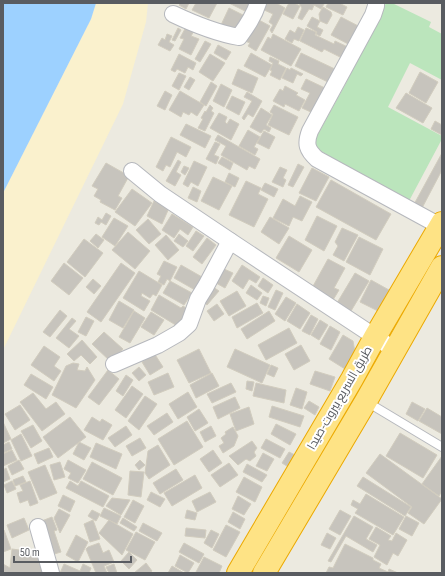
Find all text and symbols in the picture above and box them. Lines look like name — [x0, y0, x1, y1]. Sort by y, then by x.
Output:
street label: طريق السريع بيروت-صيدا — [304, 344, 376, 452]
scale bar — [14, 538, 131, 564]
text: 50 m — [20, 545, 40, 560]

